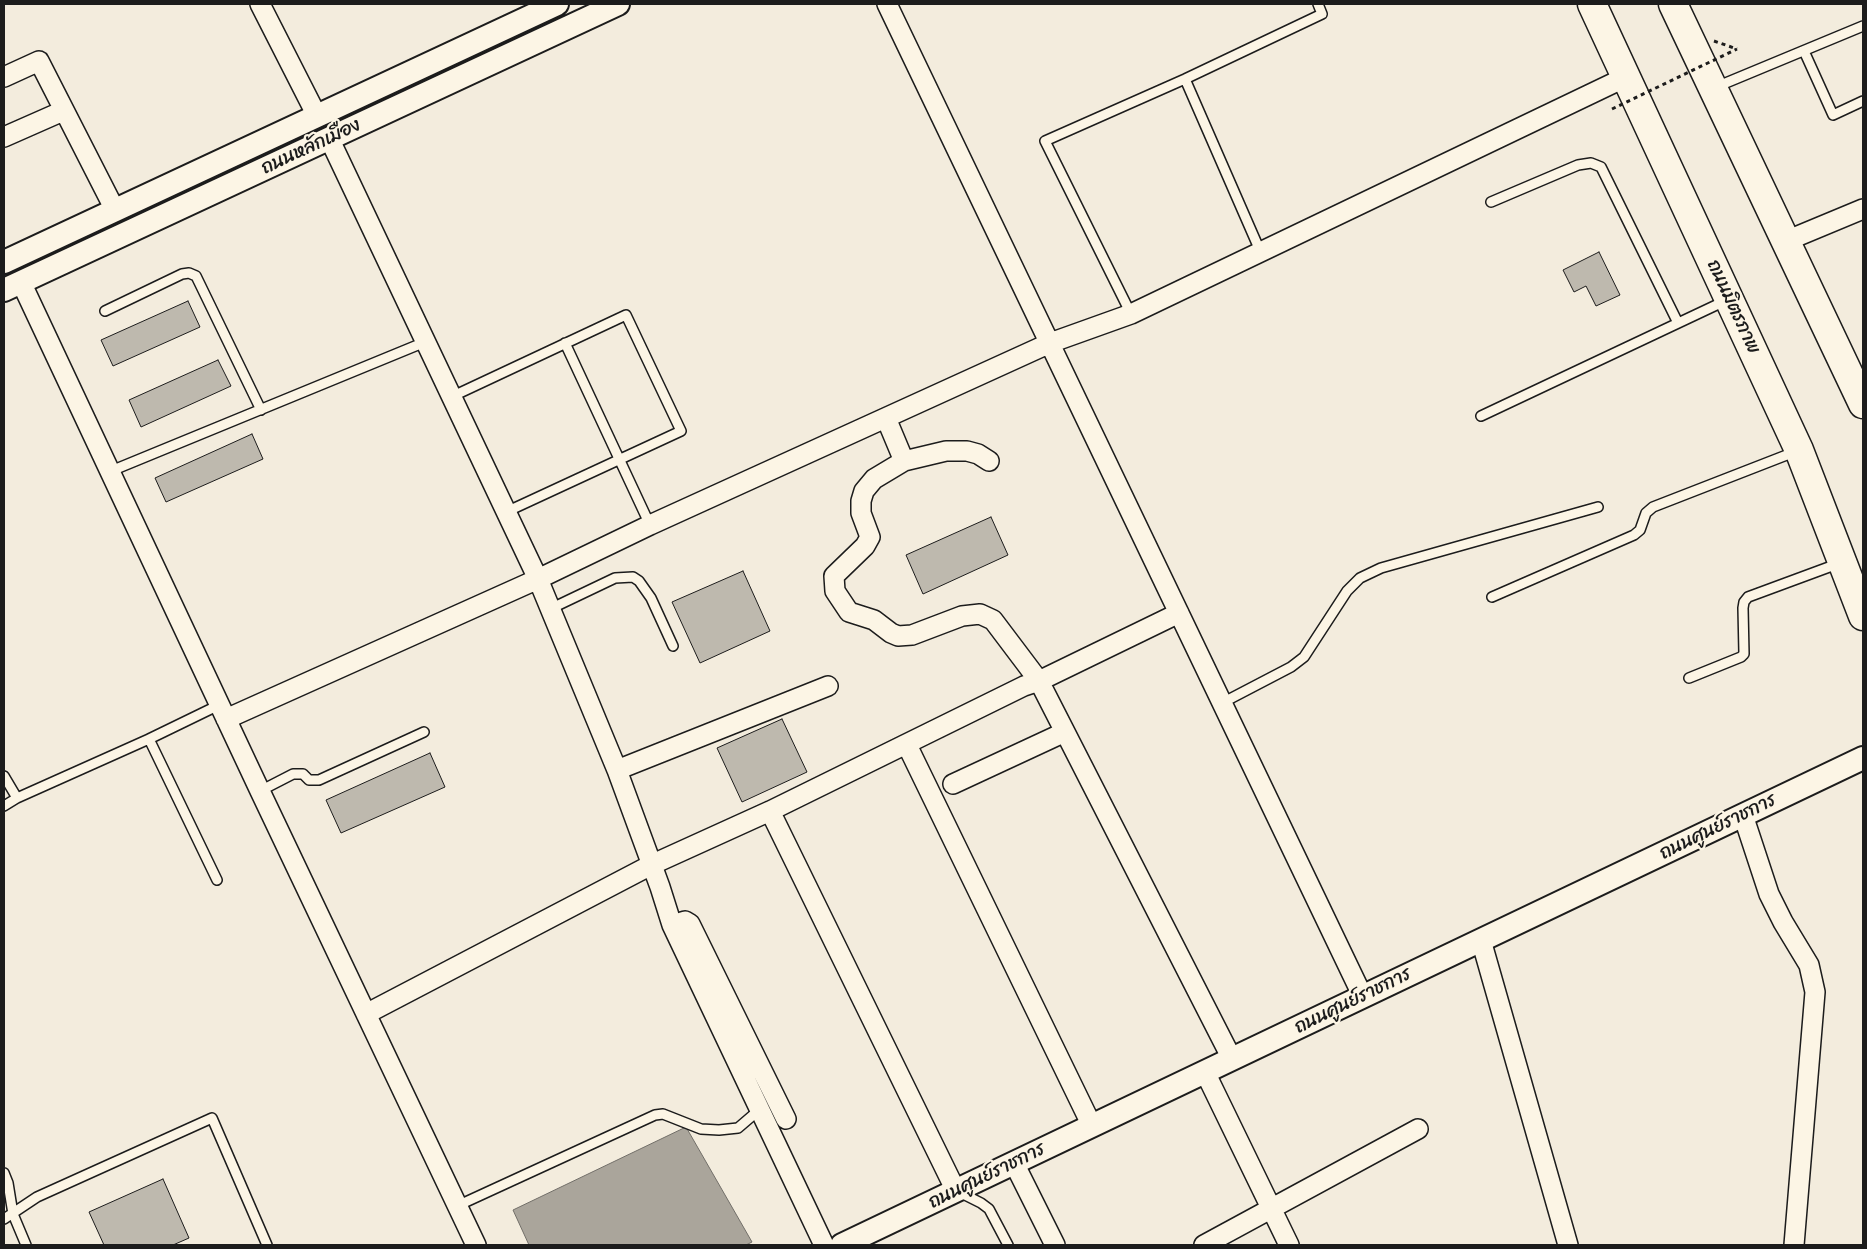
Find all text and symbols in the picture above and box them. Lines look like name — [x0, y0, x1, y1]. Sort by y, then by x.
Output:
street label: ถนนหลักเมือง — [258, 114, 364, 180]
street label: ถนนมิตรภาพ — [1701, 256, 1765, 358]
street label: ถนนศูนย์ราชการ — [1656, 789, 1780, 865]
street label: ถนนศูนย์ราชการ — [1291, 963, 1415, 1039]
street label: ถนนศูนย์ราชการ — [925, 1138, 1049, 1214]

